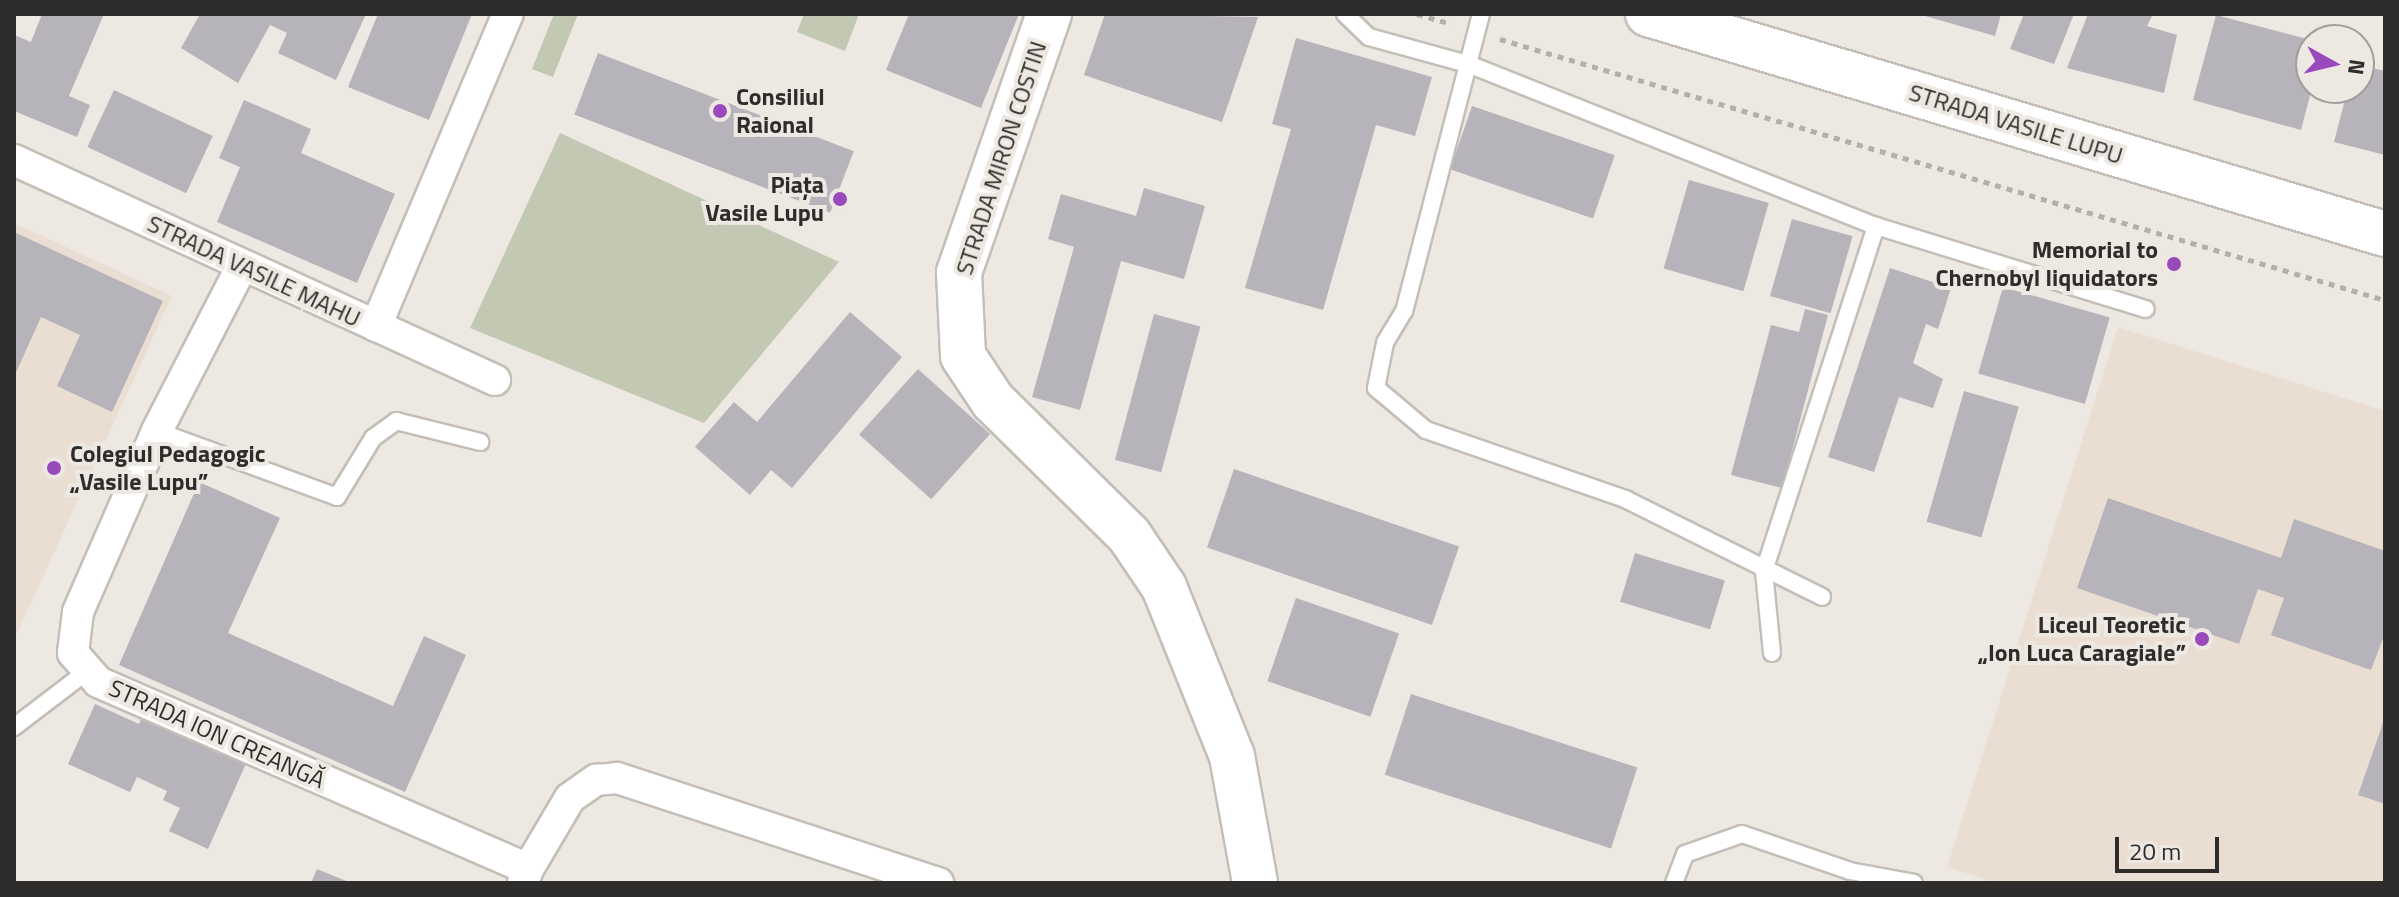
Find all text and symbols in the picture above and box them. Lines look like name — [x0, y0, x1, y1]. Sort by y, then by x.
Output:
north arrow — [2295, 24, 2375, 104]
street label: STRADA MIRON COSTIN — [950, 38, 1052, 278]
text: N — [2339, 57, 2375, 77]
street label: STRADA VASILE LUPU — [1906, 78, 2126, 170]
place label: Consiliul Raional — [736, 83, 825, 139]
marker: Consiliul Raional — [711, 102, 729, 120]
place label: Piața Vasile Lupu — [705, 171, 824, 227]
marker: Piața Vasile Lupu — [831, 190, 849, 208]
street label: STRADA VASILE MAHU — [143, 209, 365, 333]
place label: Memorial to Chernobyl liquidators — [1935, 236, 2158, 292]
marker: Memorial to Chernobyl liquidators — [2165, 255, 2183, 273]
place label: Colegiul Pedagogic „Vasile Lupu” — [70, 440, 265, 496]
marker: Colegiul Pedagogic „Vasile Lupu” — [45, 459, 63, 477]
place label: Liceul Teoretic „Ion Luca Caragiale” — [1978, 611, 2186, 667]
marker: Liceul Teoretic „Ion Luca Caragiale” — [2193, 630, 2211, 648]
street label: STRADA ION CREANGĂ — [105, 673, 329, 795]
scale bar — [2119, 821, 2223, 871]
text: 20 m — [2129, 833, 2181, 869]

